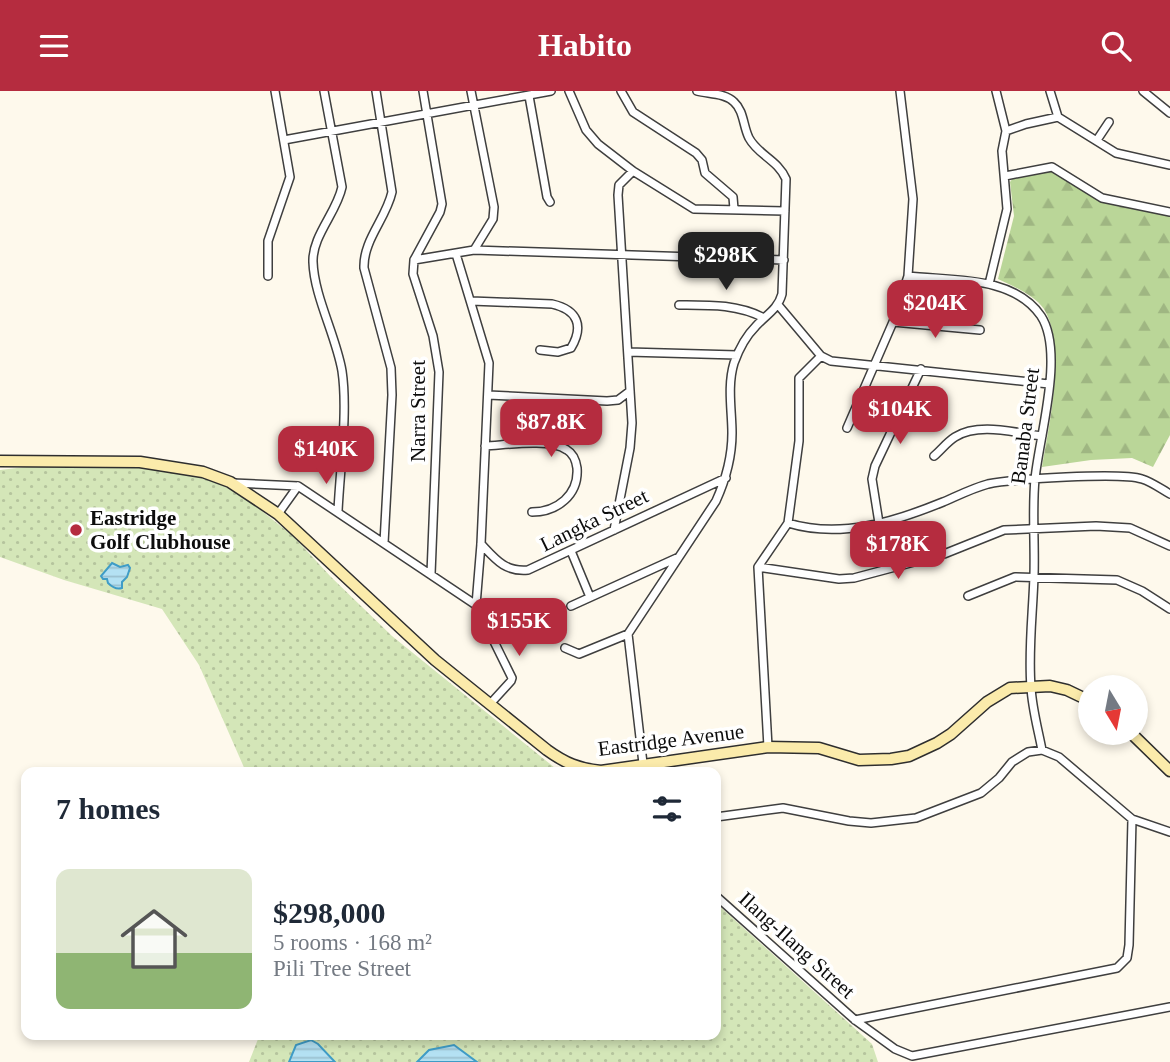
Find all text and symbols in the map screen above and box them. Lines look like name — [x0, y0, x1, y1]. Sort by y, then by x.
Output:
icon: menu — [35, 27, 73, 65]
text: Habito — [538, 27, 632, 63]
icon: search — [1097, 27, 1135, 65]
pin: $298K — [677, 233, 775, 292]
text: $298K — [694, 242, 758, 267]
pin: $204K — [886, 281, 984, 340]
text: $204K — [903, 290, 967, 315]
street label: Narra Street — [406, 360, 430, 462]
street label: Banaba Street — [1006, 366, 1044, 486]
pin: $104K — [851, 387, 949, 446]
text: $104K — [868, 396, 932, 421]
pin: $87.8K — [494, 399, 608, 459]
text: $87.8K — [516, 409, 586, 434]
pin: $140K — [277, 427, 375, 486]
text: $140K — [294, 436, 358, 461]
street label: Langka Street — [536, 483, 652, 556]
place label: Eastridge Golf Clubhouse — [90, 506, 231, 554]
pin: $178K — [849, 521, 947, 581]
marker: Eastridge Golf Clubhouse — [68, 522, 84, 538]
text: $178K — [866, 531, 930, 556]
pin: $155K — [470, 599, 568, 658]
text: $155K — [487, 608, 551, 633]
north arrow — [1078, 675, 1148, 745]
map controls — [1078, 675, 1148, 745]
street label: Eastridge Avenue — [597, 719, 745, 761]
icon: filters — [648, 790, 686, 828]
text: 7 homes — [56, 792, 160, 825]
street label: Ilang-Ilang Street — [734, 887, 860, 1003]
text: $298,000 — [273, 896, 386, 929]
icon: home — [112, 897, 196, 981]
text: 5 rooms · 168 m² — [273, 930, 432, 955]
text: Pili Tree Street — [273, 956, 411, 981]

